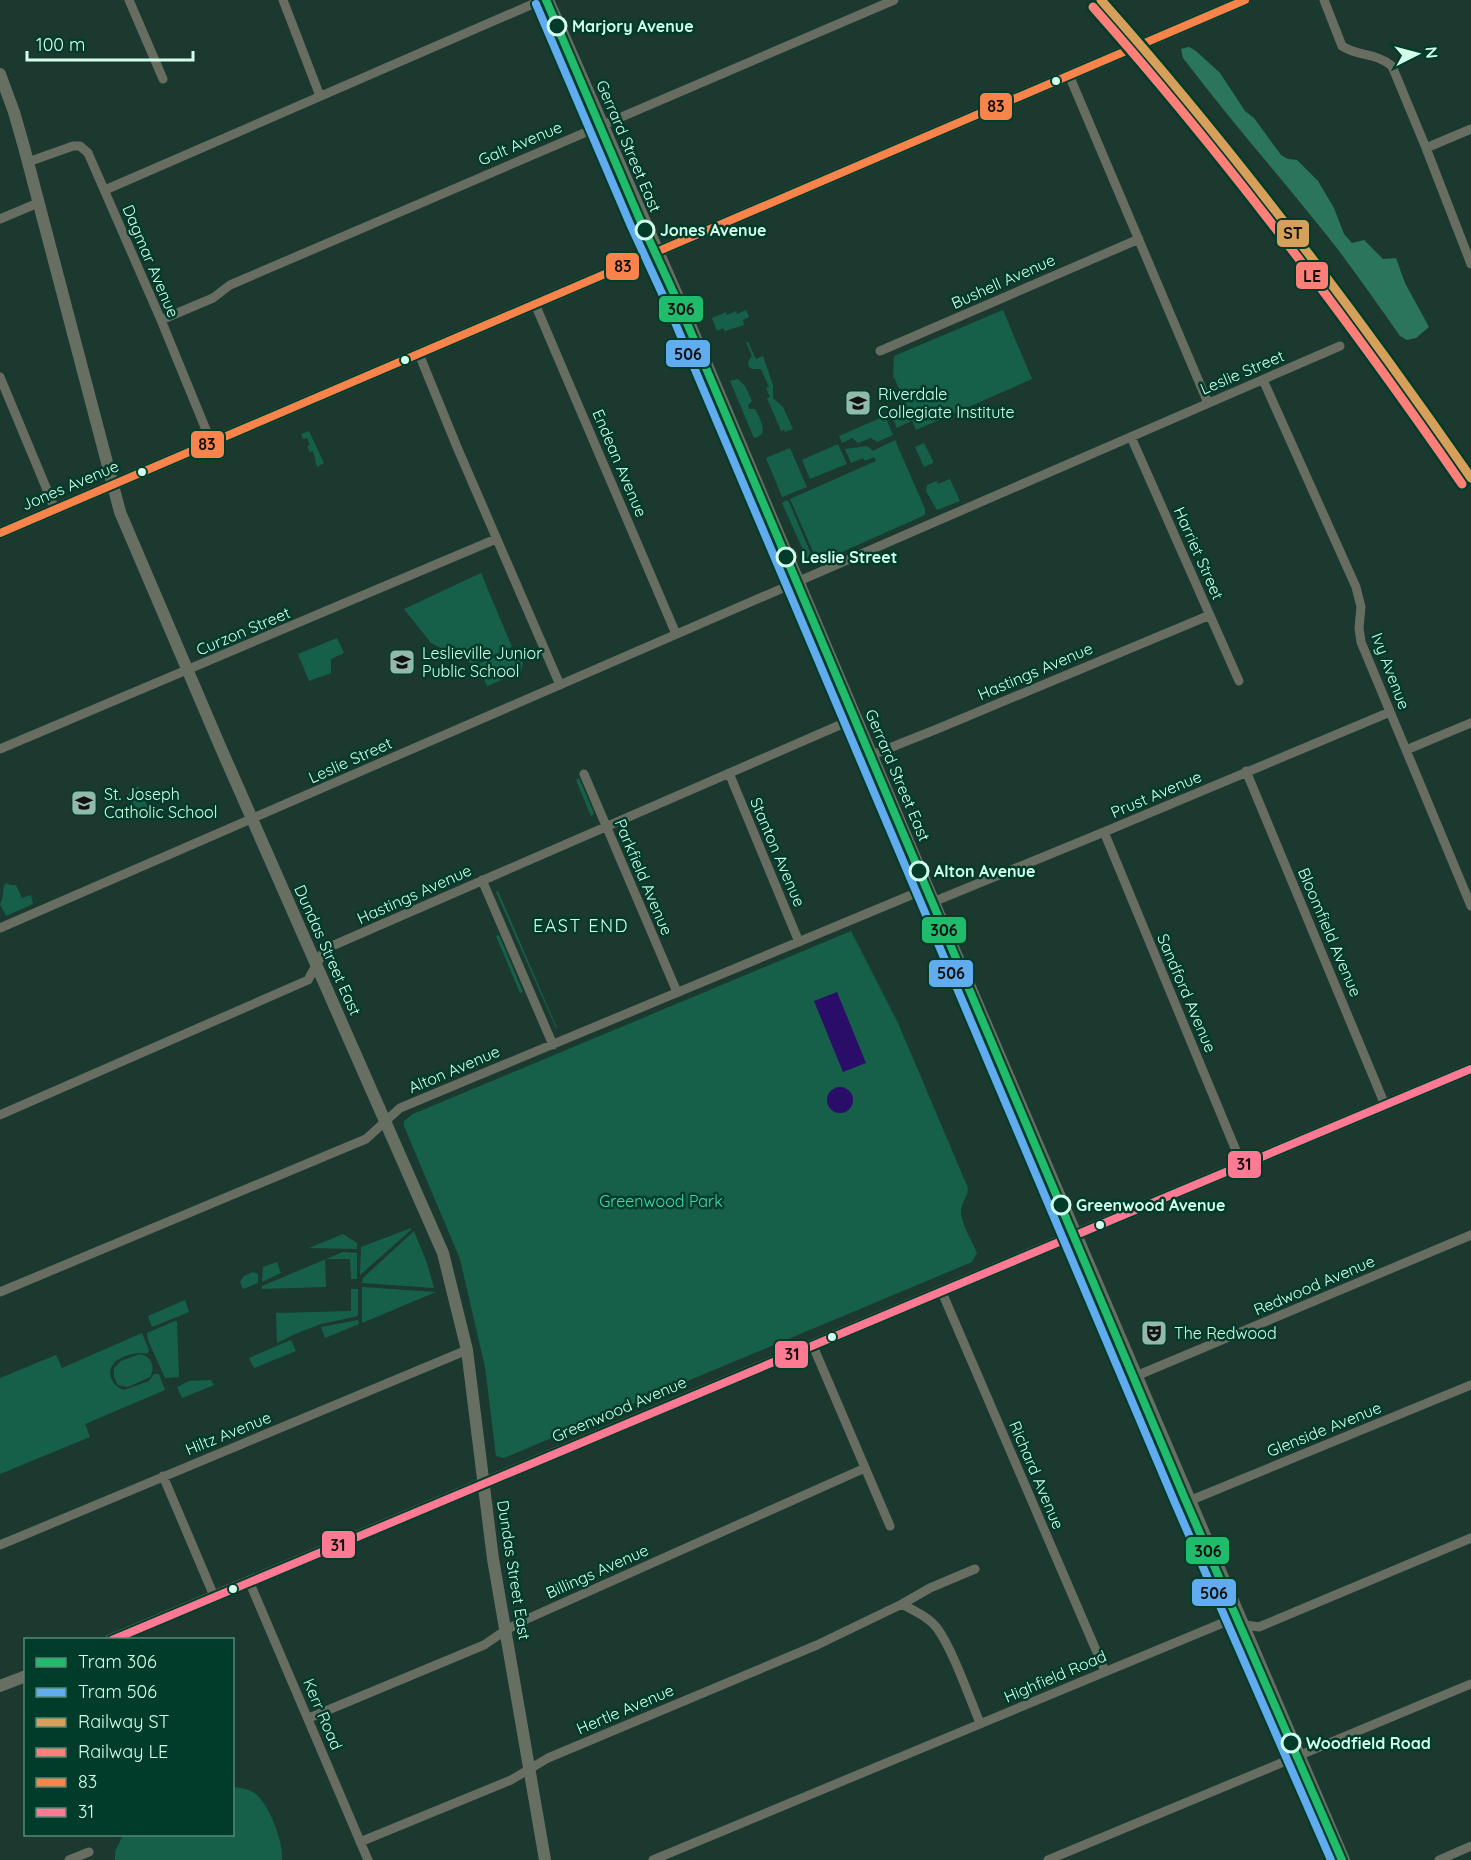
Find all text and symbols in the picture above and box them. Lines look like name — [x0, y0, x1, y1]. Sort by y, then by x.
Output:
marker: Marjory Avenue — [547, 16, 567, 36]
place label: Marjory Avenue — [572, 16, 694, 36]
scale bar — [27, 24, 194, 62]
north arrow — [1387, 24, 1447, 84]
text: 100 m — [36, 33, 85, 56]
text: N — [1421, 46, 1442, 59]
unlabelled marker — [1050, 75, 1062, 87]
street label: Gerrard Street East — [592, 77, 666, 215]
line badge: 83 — [979, 92, 1013, 121]
text: 83 — [987, 96, 1005, 116]
street label: Galt Avenue — [475, 116, 565, 170]
street label: Dagmar Avenue — [118, 202, 184, 320]
line badge: ST — [1276, 219, 1310, 248]
marker: Jones Avenue — [635, 220, 655, 240]
place label: Jones Avenue — [660, 220, 766, 240]
text: ST — [1283, 223, 1303, 243]
street label: Bushell Avenue — [948, 249, 1058, 313]
line badge: 83 — [605, 252, 640, 281]
text: 83 — [614, 256, 632, 276]
line badge: LE — [1295, 261, 1329, 290]
text: LE — [1303, 266, 1321, 286]
line badge: 306 — [658, 295, 704, 323]
text: 306 — [667, 299, 695, 319]
line badge: 506 — [665, 339, 711, 368]
text: 506 — [674, 344, 702, 364]
street label: Leslie Street — [1197, 345, 1287, 399]
unlabelled marker — [399, 354, 411, 366]
place label: Riverdale Collegiate Institute — [878, 384, 1015, 422]
school or university icon: Riverdale Collegiate Institute — [843, 388, 873, 418]
street label: Endean Avenue — [588, 406, 652, 520]
line badge: 83 — [190, 430, 225, 459]
text: 83 — [198, 434, 216, 454]
street label: Jones Avenue — [18, 456, 122, 514]
unlabelled marker — [136, 466, 148, 478]
street label: Harriet Street — [1170, 503, 1228, 603]
marker: Leslie Street — [776, 547, 796, 567]
place label: Leslie Street — [801, 547, 897, 567]
street label: Curzon Street — [193, 602, 293, 660]
street label: Ivy Avenue — [1367, 630, 1415, 712]
street label: Hastings Avenue — [974, 638, 1096, 704]
place label: Leslieville Junior Public School — [422, 643, 542, 681]
school or university icon: Leslieville Junior Public School — [387, 647, 417, 677]
street label: Gerrard Street East — [861, 706, 935, 844]
street label: Leslie Street — [305, 733, 395, 787]
street label: Prust Avenue — [1108, 766, 1204, 822]
place label: St. Joseph Catholic School — [104, 784, 217, 822]
school or university icon: St. Joseph Catholic School — [69, 788, 99, 818]
street label: Stanton Avenue — [746, 794, 810, 910]
street label: Parkfield Avenue — [610, 816, 678, 938]
street label: Hastings Avenue — [354, 860, 474, 928]
marker: Alton Avenue — [909, 861, 929, 881]
place label: Alton Avenue — [934, 861, 1035, 881]
street label: Bloomfield Avenue — [1294, 864, 1366, 1000]
street label: Dundas Street East — [290, 882, 366, 1018]
district label: EAST END — [533, 914, 629, 937]
line badge: 306 — [921, 916, 967, 944]
text: 306 — [930, 920, 958, 940]
street label: Sandford Avenue — [1153, 931, 1221, 1055]
line badge: 506 — [928, 959, 974, 988]
text: 506 — [937, 963, 965, 983]
street label: Alton Avenue — [405, 1041, 503, 1097]
line badge: 31 — [1227, 1150, 1262, 1179]
text: 31 — [1237, 1154, 1251, 1174]
park label: Greenwood Park — [599, 1191, 723, 1211]
marker: Greenwood Avenue — [1051, 1195, 1071, 1215]
place label: Greenwood Avenue — [1076, 1195, 1225, 1215]
unlabelled marker — [1094, 1219, 1106, 1231]
street label: Redwood Avenue — [1250, 1250, 1378, 1320]
theatre icon: The Redwood — [1139, 1318, 1169, 1348]
place label: The Redwood — [1174, 1323, 1277, 1343]
unlabelled marker — [826, 1331, 838, 1343]
line badge: 31 — [774, 1340, 809, 1369]
text: 31 — [785, 1344, 799, 1364]
street label: Greenwood Avenue — [549, 1372, 689, 1446]
street label: Glenside Avenue — [1264, 1397, 1384, 1461]
street label: Hiltz Avenue — [182, 1407, 274, 1459]
street label: Richard Avenue — [1005, 1418, 1069, 1532]
street label: Dundas Street East — [493, 1499, 535, 1641]
line badge: 31 — [321, 1530, 356, 1559]
text: 31 — [331, 1535, 345, 1555]
line badge: 306 — [1185, 1536, 1230, 1565]
street label: Billings Avenue — [543, 1539, 651, 1603]
text: 306 — [1194, 1541, 1222, 1561]
line badge: 506 — [1191, 1578, 1237, 1607]
unlabelled marker — [227, 1583, 239, 1595]
text: 506 — [1200, 1583, 1228, 1603]
legend — [24, 1638, 234, 1836]
street label: Highfield Road — [1001, 1645, 1109, 1707]
text: Tram 306 — [78, 1650, 157, 1673]
street label: Kerr Road — [299, 1675, 347, 1753]
text: Tram 506 — [78, 1680, 157, 1703]
street label: Hertle Avenue — [573, 1680, 677, 1738]
text: Railway ST — [78, 1710, 170, 1733]
marker: Woodfield Road — [1281, 1733, 1301, 1753]
place label: Woodfield Road — [1306, 1733, 1431, 1753]
text: Railway LE — [78, 1740, 168, 1763]
text: 83 — [78, 1770, 97, 1793]
text: 31 — [78, 1800, 94, 1823]

